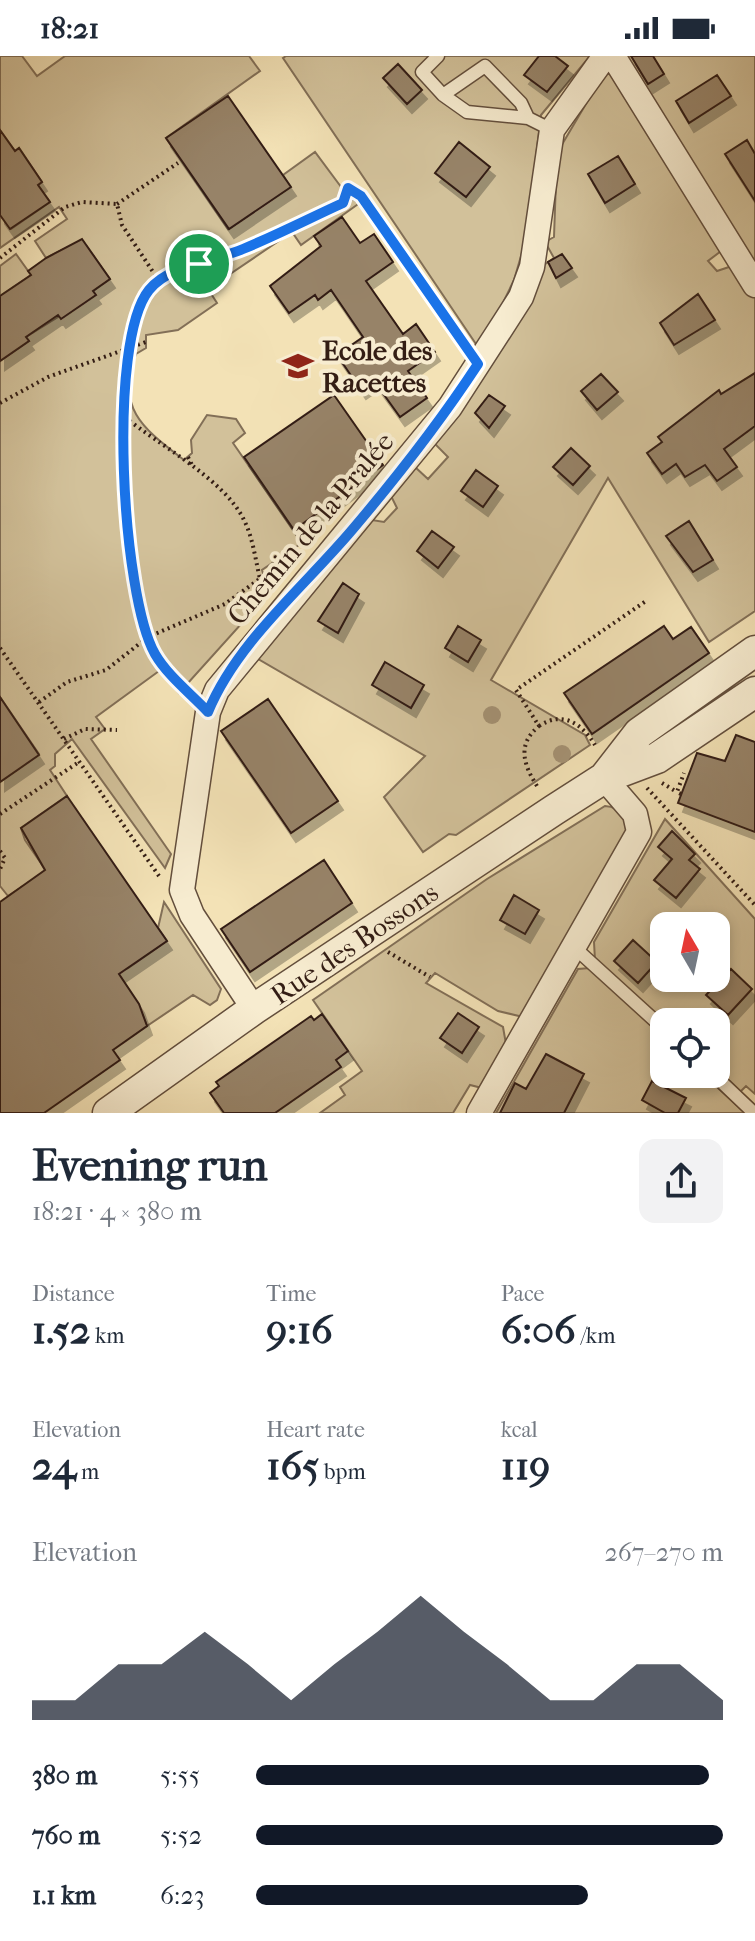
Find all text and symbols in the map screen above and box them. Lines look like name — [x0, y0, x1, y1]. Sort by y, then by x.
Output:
text: 18:21 — [40, 11, 99, 46]
pin — [165, 230, 233, 298]
icon: arrive — [177, 242, 221, 286]
place label: Ecole des Racettes — [322, 334, 432, 399]
school or university icon: Ecole des Racettes — [281, 349, 315, 383]
street label: Chemin de la Pralée — [220, 425, 401, 631]
street label: Rue des Bossons — [264, 875, 444, 1011]
north arrow — [650, 912, 730, 992]
map controls — [650, 912, 730, 1088]
button: locate — [650, 1008, 730, 1088]
button: share — [639, 1139, 723, 1223]
text: Evening run — [32, 1140, 267, 1191]
text: 18:21 · 4 × 380 m — [32, 1196, 202, 1227]
text: Distance — [32, 1281, 115, 1307]
text: Time — [266, 1281, 316, 1307]
text: Pace — [501, 1281, 544, 1307]
text: 1.52 — [32, 1307, 90, 1353]
text: 9:16 — [266, 1307, 333, 1353]
text: 6:06 — [501, 1307, 576, 1353]
text: km — [90, 1323, 125, 1349]
text: /km — [576, 1323, 615, 1349]
text: Elevation — [32, 1417, 121, 1443]
text: Heart rate — [266, 1417, 365, 1443]
text: kcal — [501, 1417, 538, 1443]
text: 24 — [32, 1443, 76, 1489]
text: 165 — [266, 1443, 319, 1489]
text: 119 — [501, 1443, 550, 1489]
text: m — [76, 1459, 99, 1485]
text: bpm — [319, 1459, 366, 1485]
text: Elevation — [32, 1537, 137, 1568]
text: 267–270 m — [604, 1537, 723, 1568]
text: 380 m — [32, 1760, 97, 1791]
text: 5:55 — [160, 1760, 200, 1791]
text: 760 m — [32, 1820, 100, 1851]
text: 5:52 — [160, 1820, 202, 1851]
text: 1.1 km — [32, 1880, 96, 1911]
text: 6:23 — [160, 1880, 204, 1911]

